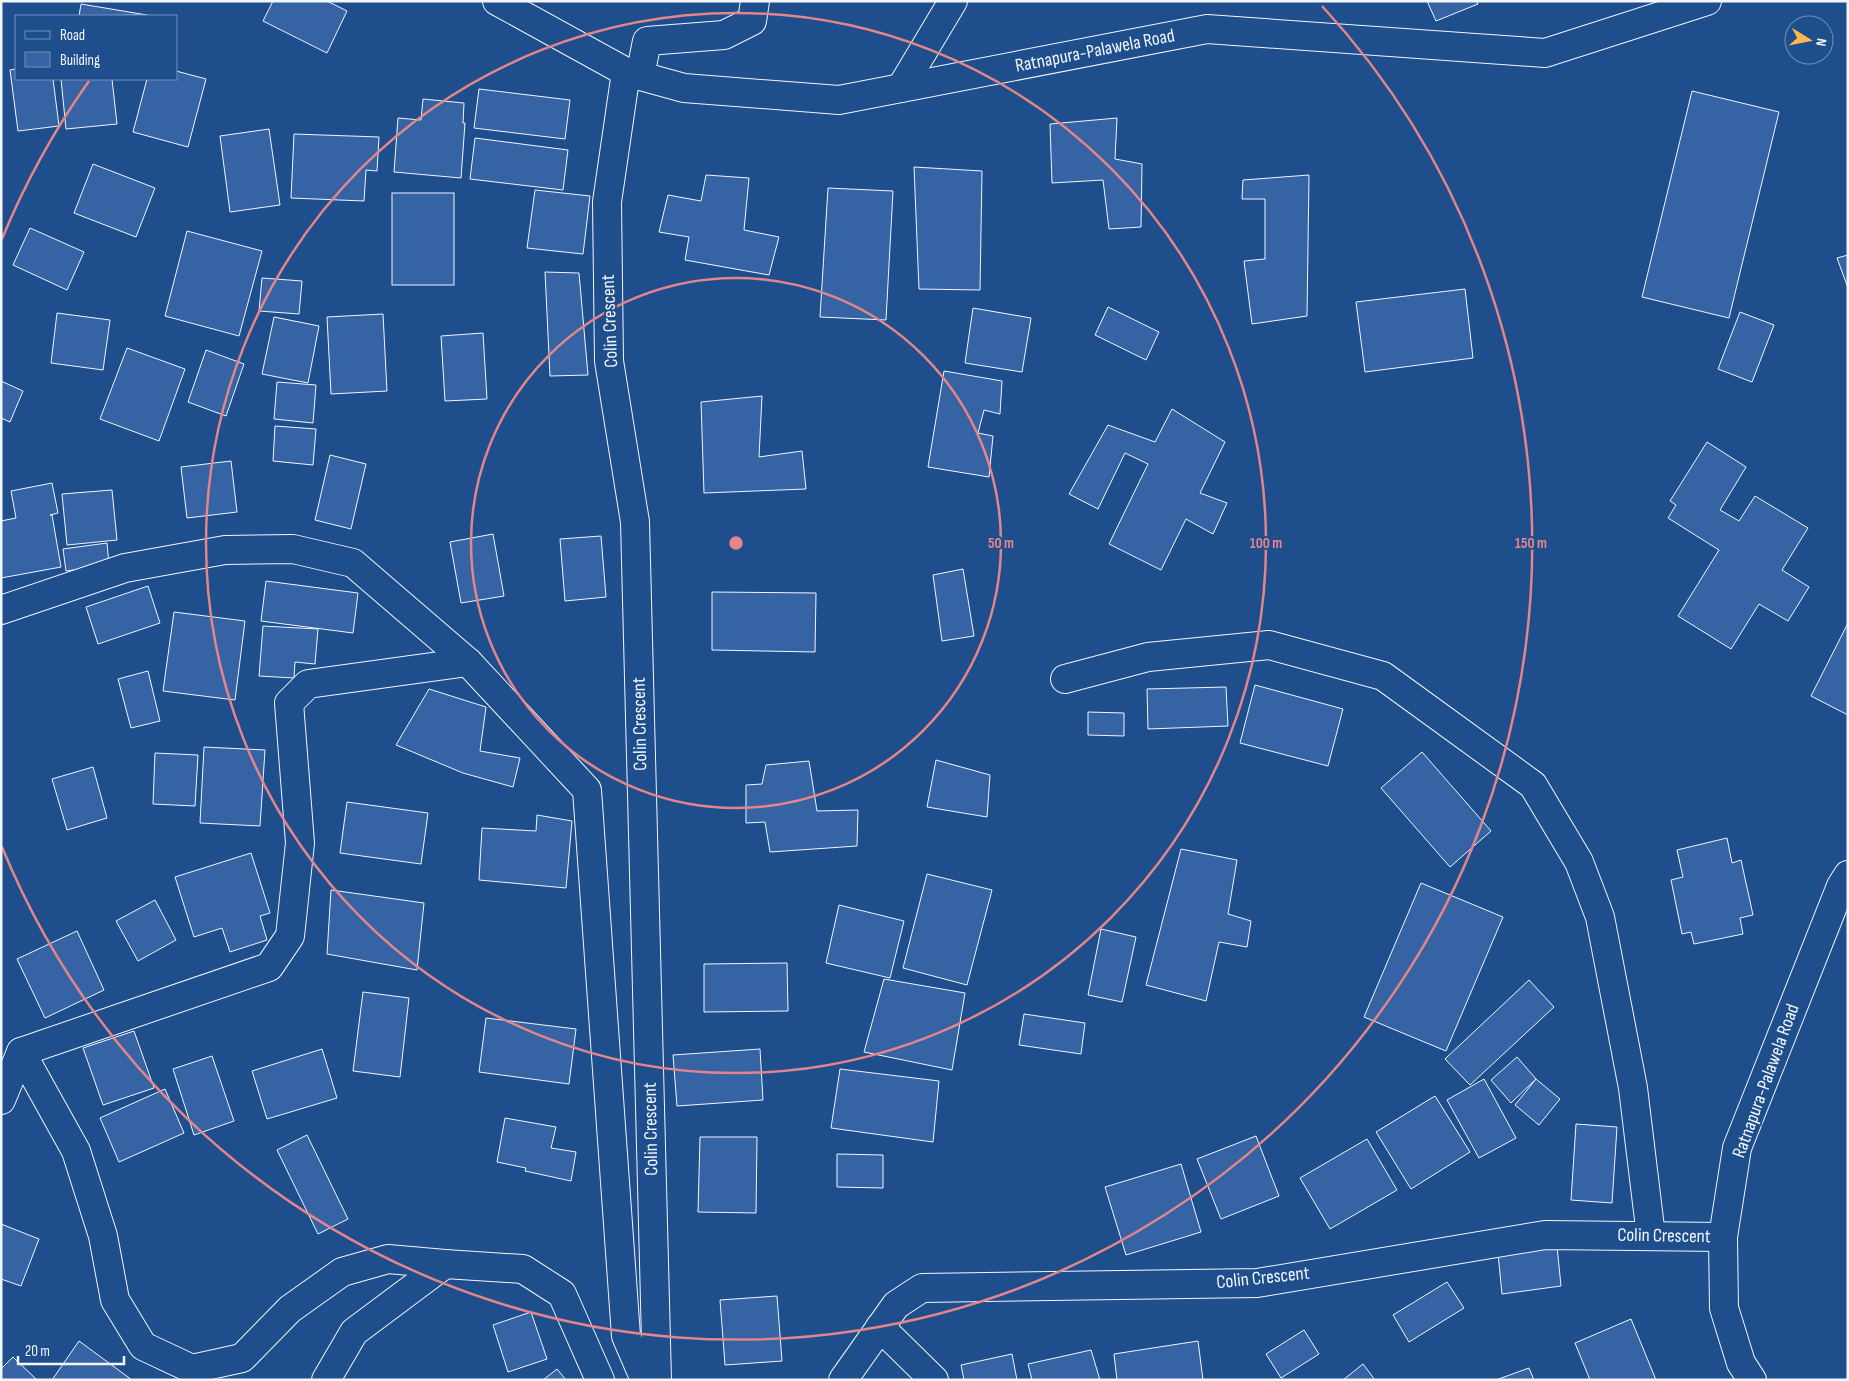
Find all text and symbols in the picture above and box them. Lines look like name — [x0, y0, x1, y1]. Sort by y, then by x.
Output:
legend — [15, 15, 178, 80]
north arrow — [1784, 15, 1834, 65]
street label: Ratnapura-Palawela Road — [1013, 24, 1177, 78]
text: Road — [60, 26, 85, 45]
text: N — [1812, 37, 1830, 47]
text: Building — [60, 51, 100, 70]
street label: Colin Crescent — [597, 274, 623, 368]
centre of rings — [727, 534, 745, 552]
text: 50 m — [988, 534, 1014, 553]
text: 100 m — [1250, 534, 1282, 553]
text: 150 m — [1515, 534, 1547, 553]
street label: Colin Crescent — [628, 677, 652, 771]
street label: Ratnapura-Palawela Road — [1728, 1001, 1804, 1161]
street label: Colin Crescent — [639, 1082, 663, 1176]
street label: Colin Crescent — [1617, 1224, 1711, 1248]
street label: Colin Crescent — [1215, 1262, 1311, 1294]
scale bar — [18, 1334, 124, 1366]
text: 20 m — [25, 1342, 50, 1361]

